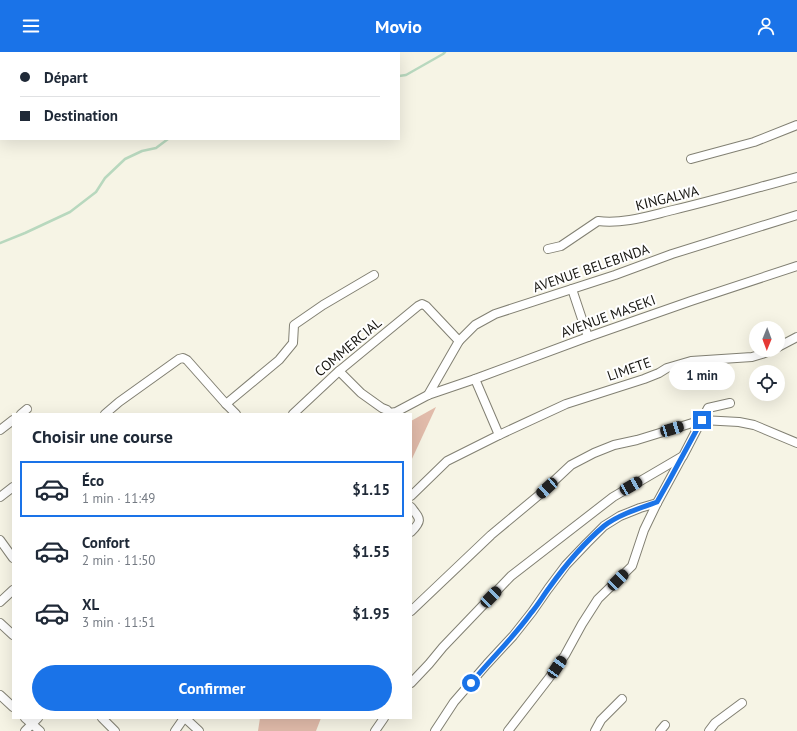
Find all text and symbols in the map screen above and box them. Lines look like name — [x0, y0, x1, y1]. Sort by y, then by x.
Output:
icon: menu — [20, 15, 42, 37]
text: Movio — [375, 15, 422, 38]
icon: person — [755, 15, 777, 37]
text: Départ — [44, 68, 88, 87]
text: Destination — [44, 106, 118, 125]
street label: KINGALWA — [634, 181, 701, 215]
street label: AVENUE BELEBINDA — [530, 239, 652, 296]
street label: AVENUE MASEKI — [558, 291, 658, 341]
street label: COMMERCIAL — [311, 314, 385, 380]
north arrow — [749, 321, 785, 357]
map controls — [749, 321, 785, 401]
street label: LIMETE — [605, 353, 653, 385]
callout: 1 min — [669, 362, 735, 390]
button: locate — [749, 365, 785, 401]
text: 1 min — [686, 367, 718, 384]
route end — [693, 411, 711, 429]
car — [659, 420, 685, 438]
text: Choisir une course — [32, 425, 173, 448]
icon: car — [34, 471, 70, 507]
text: Éco — [82, 471, 104, 490]
car — [618, 475, 644, 497]
car — [534, 476, 560, 500]
text: $1.15 — [352, 480, 390, 499]
text: 1 min · 11:49 — [82, 490, 155, 507]
icon: car — [34, 533, 70, 569]
text: Confort — [82, 533, 130, 552]
text: $1.55 — [352, 542, 390, 561]
text: 2 min · 11:50 — [82, 552, 155, 569]
car — [605, 567, 631, 593]
car — [478, 584, 504, 610]
icon: car — [34, 595, 70, 631]
text: XL — [82, 595, 99, 614]
text: $1.95 — [352, 604, 390, 623]
text: 3 min · 11:51 — [82, 614, 155, 631]
car — [545, 654, 569, 680]
button: Confirmer — [32, 665, 392, 711]
route start — [462, 674, 480, 692]

